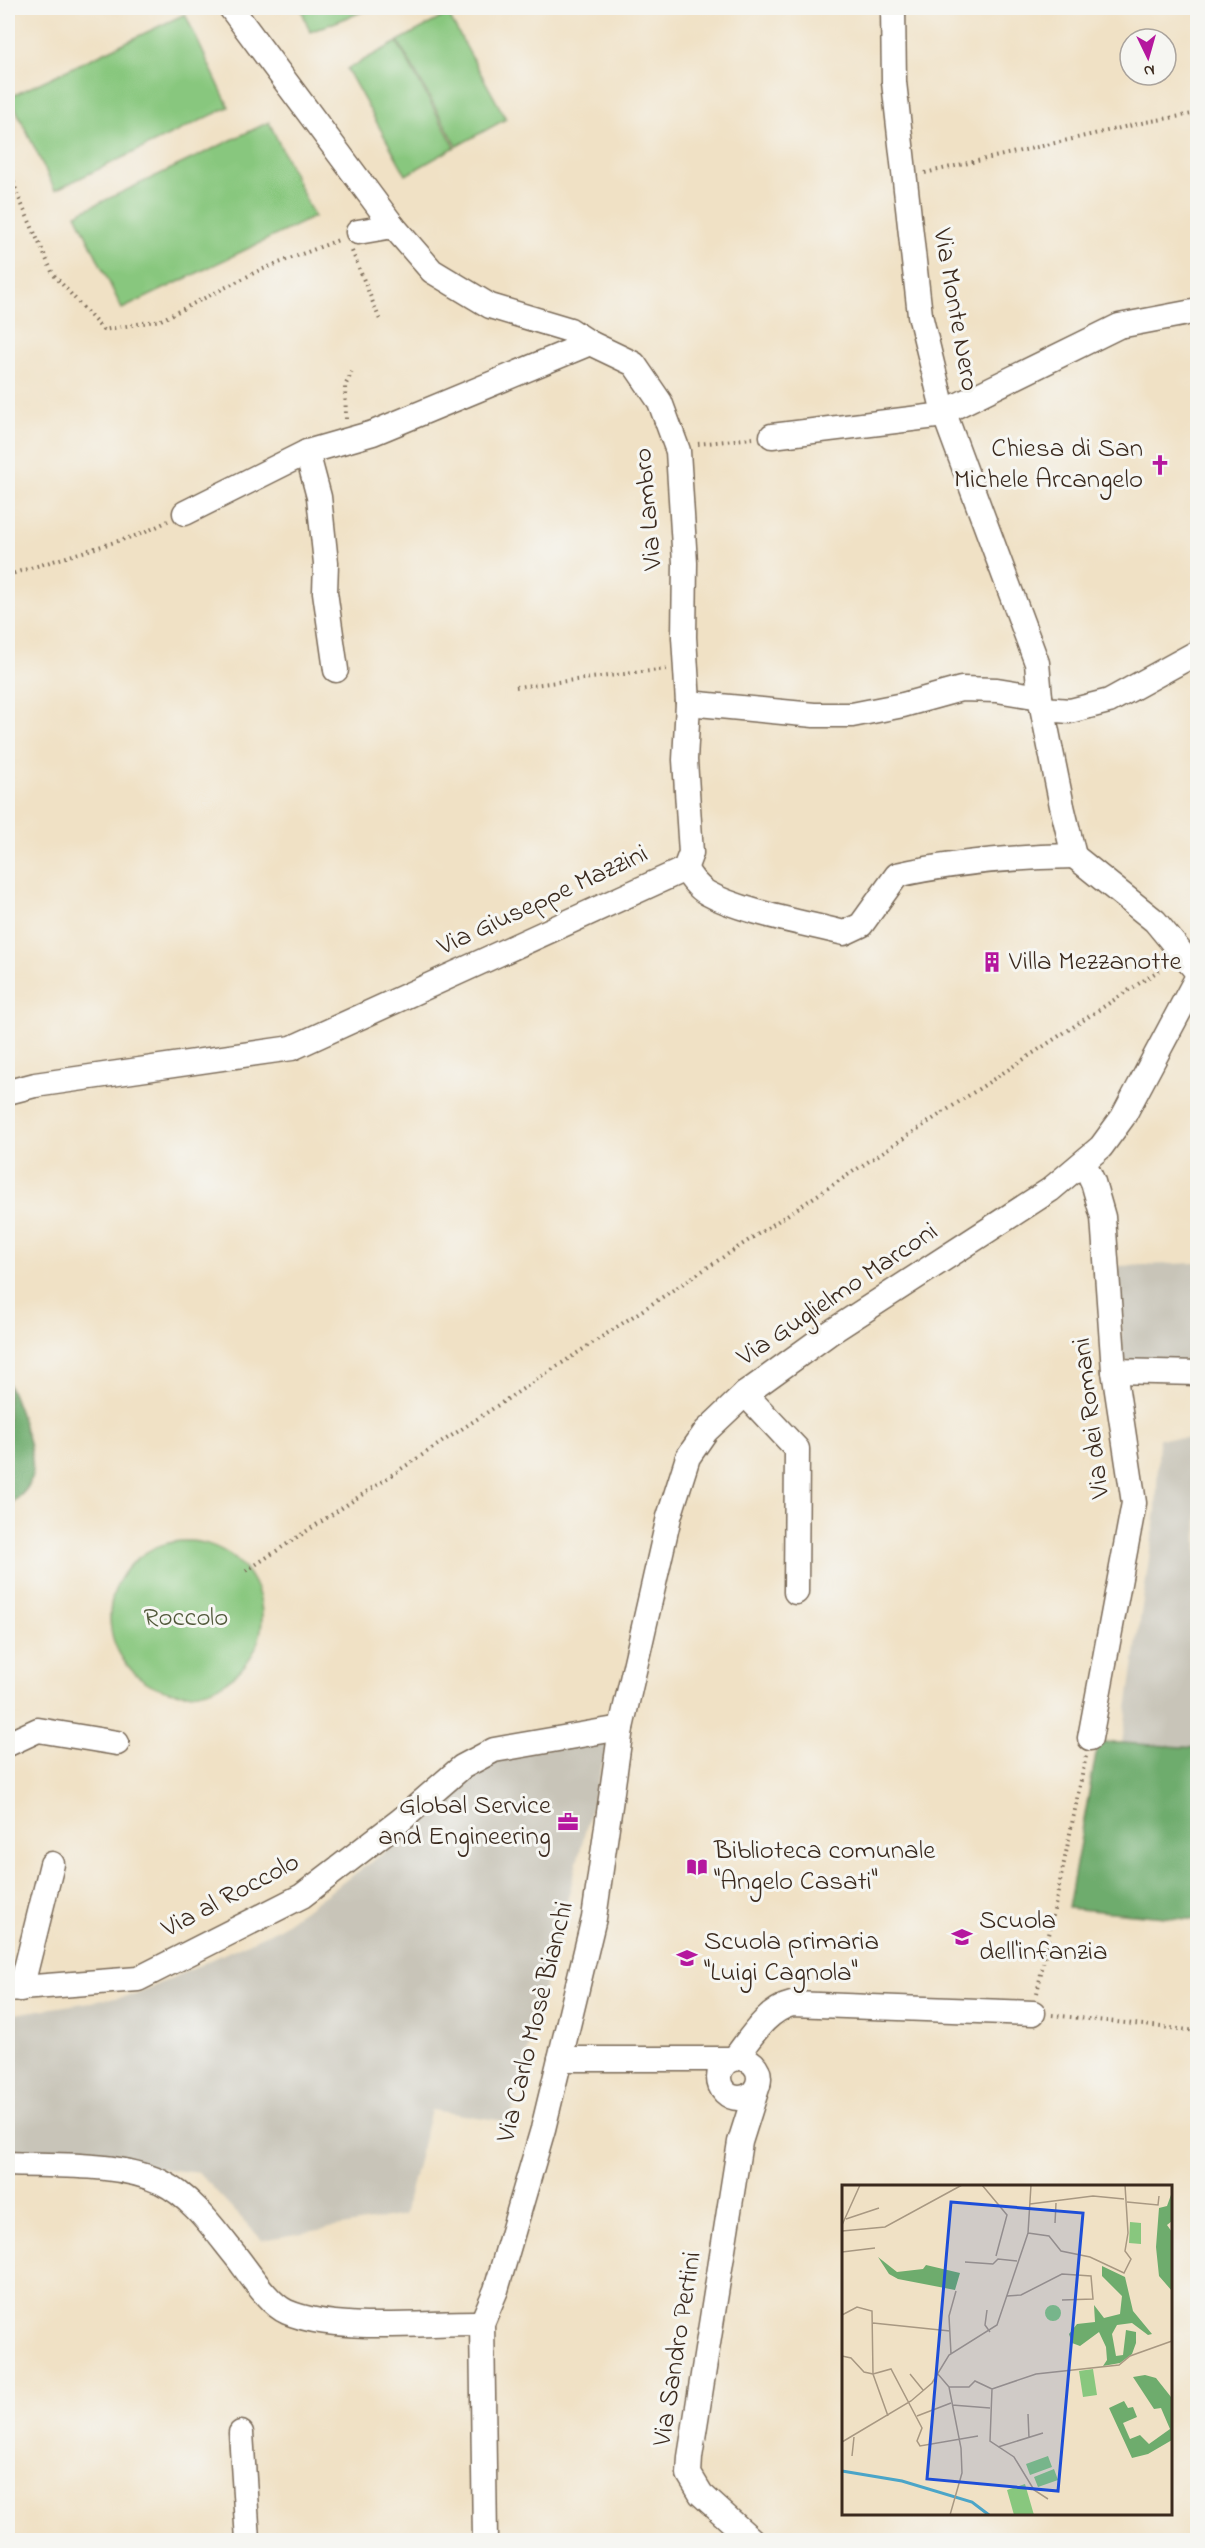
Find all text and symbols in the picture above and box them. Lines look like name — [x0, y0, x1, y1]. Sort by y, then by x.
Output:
north arrow — [1118, 27, 1178, 87]
text: N — [1143, 58, 1156, 82]
street label: Via Monte Nero — [921, 225, 988, 394]
place label: Chiesa di San Michele Arcangelo — [954, 430, 1143, 500]
street label: Via Lambro — [624, 446, 674, 573]
church icon: Chiesa di San Michele Arcangelo — [1148, 453, 1172, 477]
street label: Via Giuseppe Mazzini — [430, 835, 655, 967]
place label: Villa Mezzanotte — [1008, 943, 1182, 982]
building icon: Villa Mezzanotte — [980, 950, 1004, 974]
street label: Via Guglielmo Marconi — [729, 1213, 946, 1377]
street label: Via dei Romani — [1063, 1335, 1121, 1502]
park label: Roccolo — [144, 1599, 228, 1638]
place label: Global Service and Engineering — [378, 1787, 552, 1857]
office icon: Global Service and Engineering — [556, 1810, 580, 1834]
place label: Biblioteca comunale "Angelo Casati" — [713, 1832, 936, 1902]
street label: Via al Roccolo — [154, 1843, 307, 1949]
library icon: Biblioteca comunale "Angelo Casati" — [685, 1855, 709, 1879]
street label: Via Carlo Mosè Bianchi — [487, 1897, 585, 2147]
place label: Scuola dell'infanzia — [979, 1902, 1108, 1972]
place label: Scuola primaria "Luigi Cagnola" — [704, 1923, 879, 1993]
school or university icon: Scuola dell'infanzia — [950, 1925, 974, 1949]
school or university icon: Scuola primaria "Luigi Cagnola" — [675, 1946, 699, 1970]
inset map — [842, 2185, 1172, 2515]
street label: Via Sandro Pertini — [643, 2249, 713, 2450]

